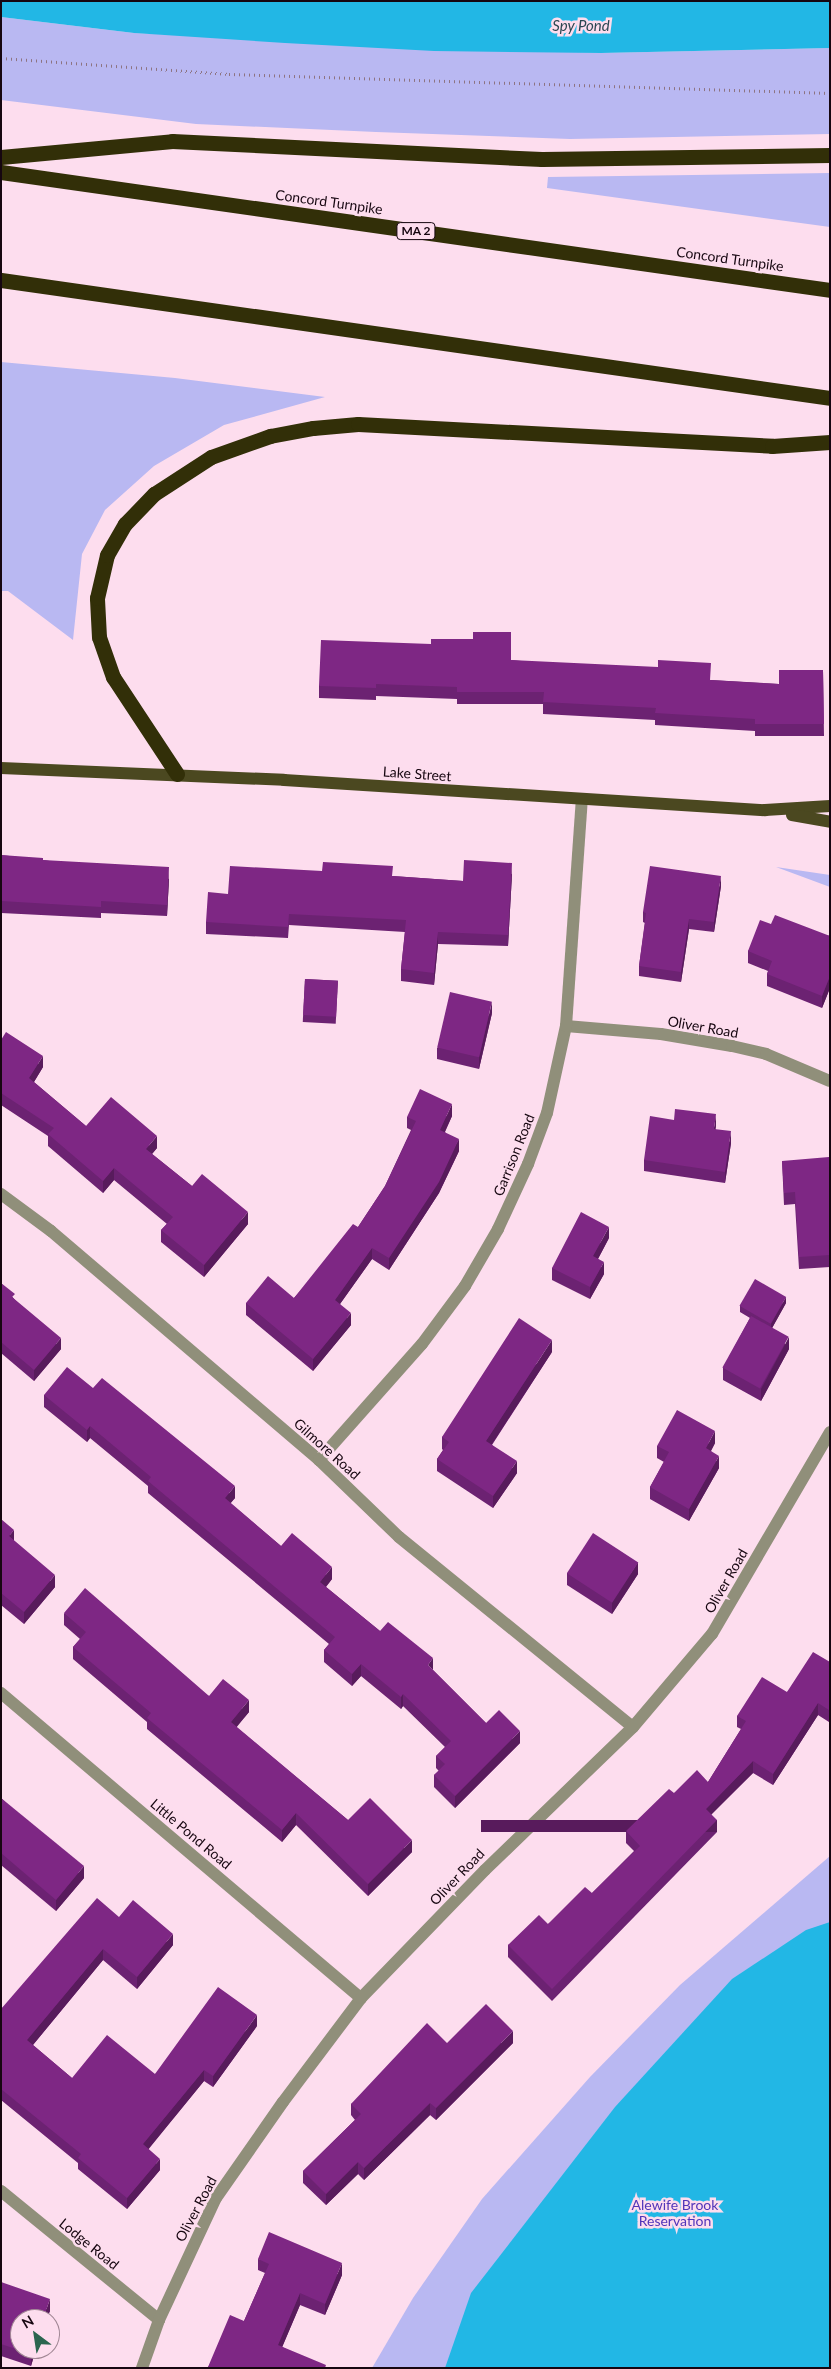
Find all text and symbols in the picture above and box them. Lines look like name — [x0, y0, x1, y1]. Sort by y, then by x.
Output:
water label: Spy Pond — [552, 17, 610, 35]
street label: Concord Turnpike — [274, 186, 384, 218]
road number: MA 2 — [396, 222, 436, 240]
street label: Concord Turnpike — [675, 243, 785, 275]
street label: Lake Street — [382, 763, 452, 785]
street label: Oliver Road — [666, 1012, 740, 1042]
street label: Garrison Road — [490, 1111, 538, 1199]
street label: Gilmore Road — [290, 1415, 364, 1483]
street label: Oliver Road — [701, 1546, 751, 1616]
street label: Little Pond Road — [147, 1795, 235, 1873]
street label: Oliver Road — [426, 1845, 488, 1909]
street label: Oliver Road — [172, 2173, 220, 2245]
park label: Alewife Brook Reservation — [632, 2197, 718, 2230]
street label: Lodge Road — [56, 2215, 122, 2273]
north arrow — [10, 2309, 60, 2359]
text: N — [19, 2312, 37, 2332]

